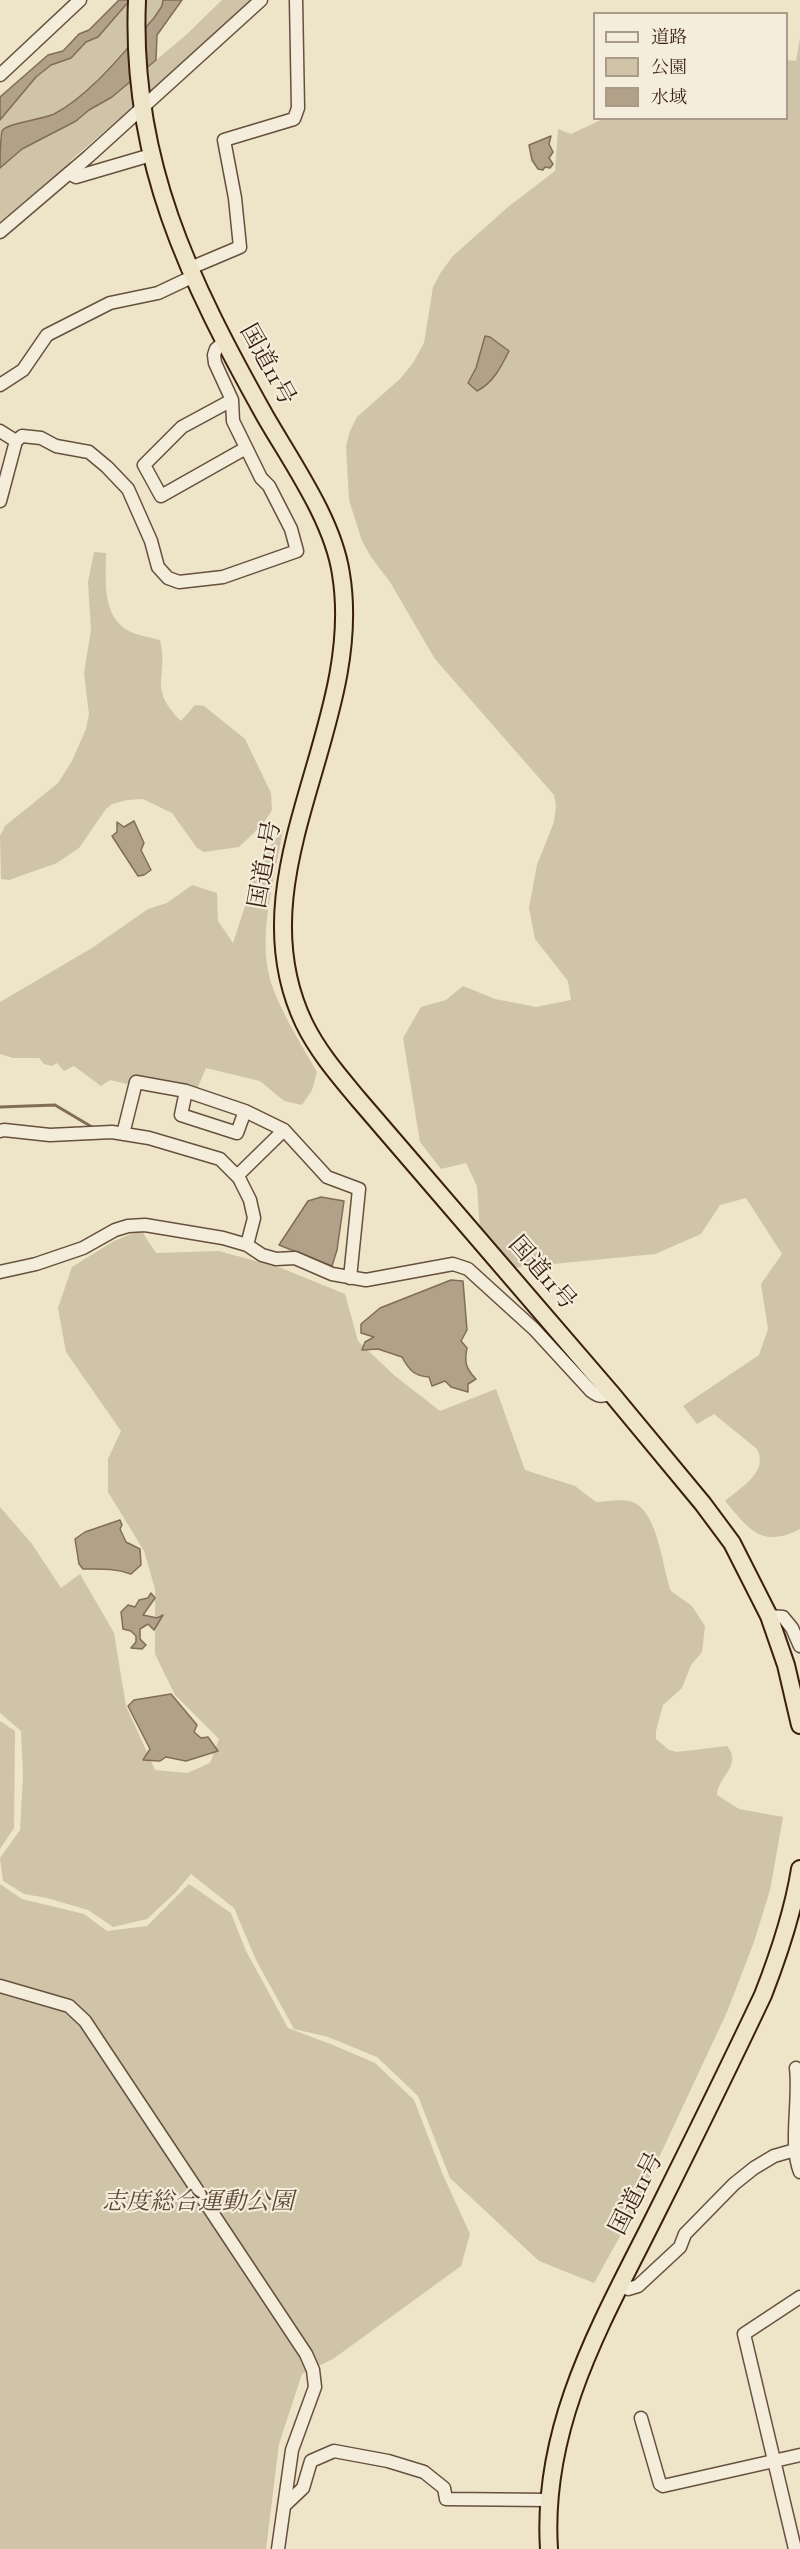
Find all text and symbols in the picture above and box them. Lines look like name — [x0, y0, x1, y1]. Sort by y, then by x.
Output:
legend — [593, 12, 788, 120]
text: 道路 — [651, 26, 687, 52]
text: 公園 — [651, 56, 687, 82]
text: 水域 — [651, 86, 687, 112]
street label: 国道11号 — [231, 320, 299, 412]
street label: 国道11号 — [246, 819, 290, 911]
street label: 国道11号 — [500, 1232, 580, 1318]
street label: 国道11号 — [606, 2149, 672, 2241]
park label: 志度総合運動公園 — [102, 2191, 294, 2219]

